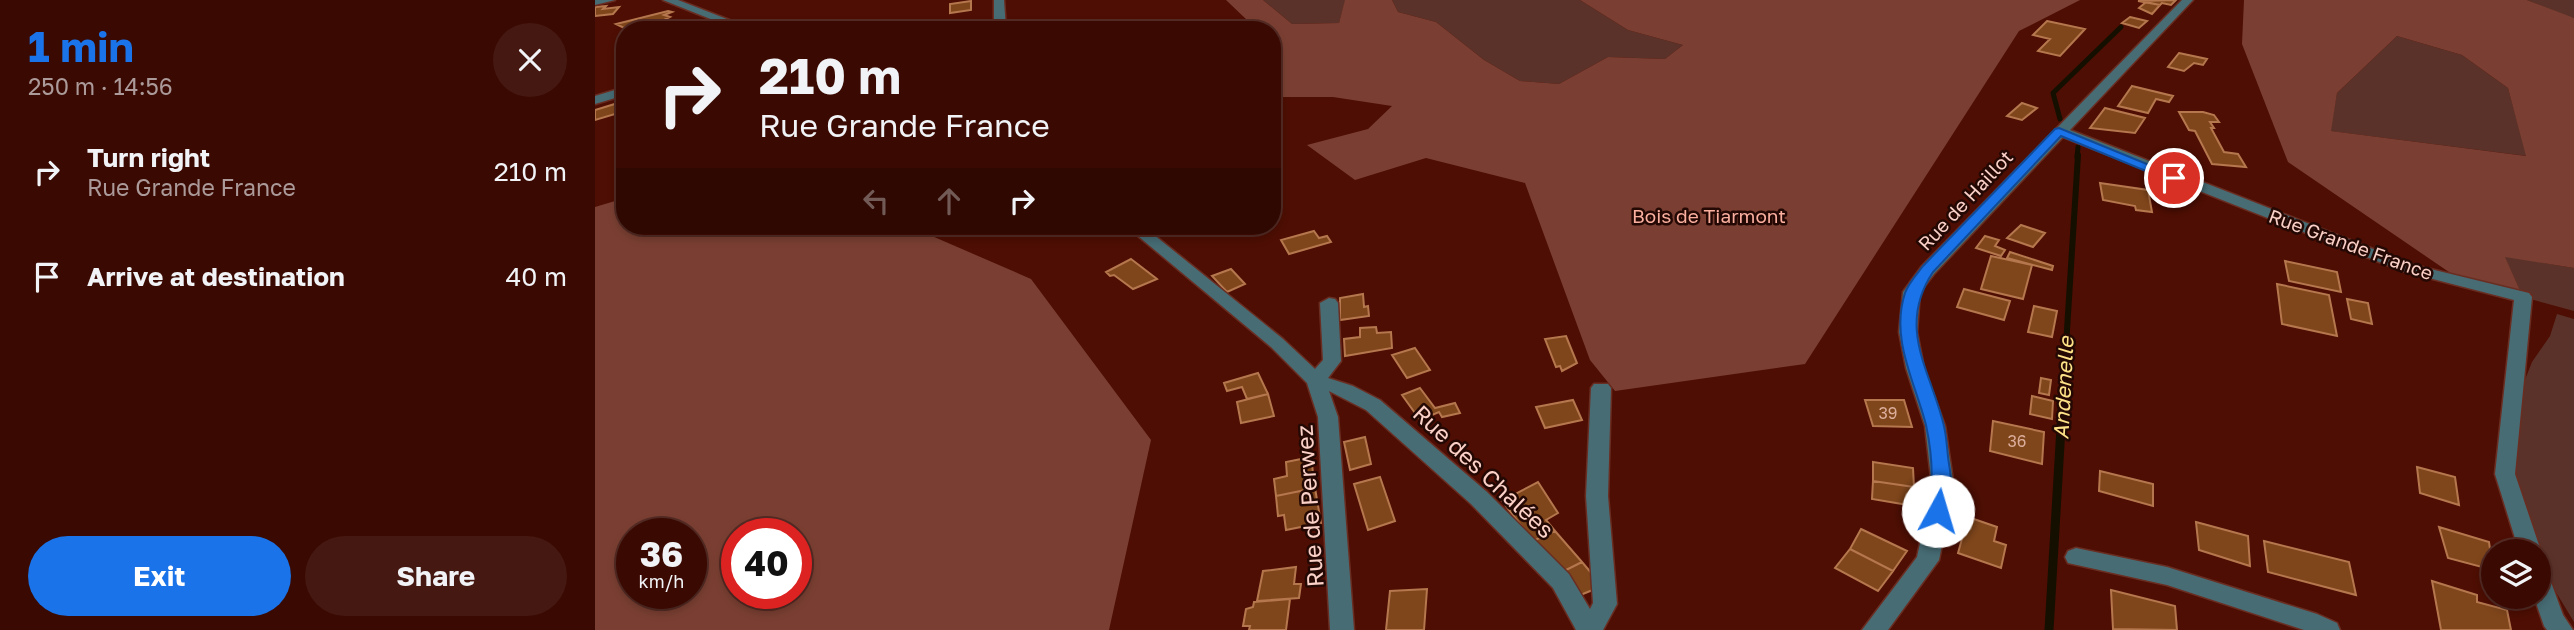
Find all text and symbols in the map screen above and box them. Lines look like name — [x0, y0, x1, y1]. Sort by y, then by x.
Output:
text: 1 min — [28, 21, 134, 71]
button: close — [493, 23, 567, 97]
text: 210 m — [759, 46, 901, 105]
icon: right — [644, 49, 735, 140]
text: 250 m · 14:56 — [28, 72, 173, 100]
text: Rue Grande France — [759, 106, 1050, 144]
text: Turn right — [87, 142, 210, 173]
street label: Rue de Haillot — [1913, 145, 2017, 255]
pin — [2144, 148, 2204, 208]
icon: right — [28, 153, 66, 191]
text: 210 m — [494, 156, 567, 187]
icon: arrive — [2155, 159, 2193, 197]
text: Rue Grande France — [87, 173, 296, 201]
icon: left — [857, 182, 895, 220]
icon: ahead — [930, 182, 968, 220]
icon: right — [1003, 182, 1041, 220]
park label: Bois de Tiarmont — [1632, 204, 1786, 227]
street label: Rue Grande France — [2266, 204, 2436, 284]
icon: arrive — [28, 258, 66, 296]
text: Arrive at destination — [87, 261, 345, 292]
text: 40 m — [506, 261, 567, 292]
water label: Andenelle — [2047, 334, 2079, 440]
street label: Rue des Chalées — [1408, 399, 1560, 543]
house number: 39 — [1878, 403, 1898, 423]
street label: Rue de Perwez — [1289, 424, 1329, 588]
house number: 36 — [2007, 431, 2027, 451]
position arrow — [1901, 474, 1975, 548]
speed limit sign: 40 — [721, 518, 812, 609]
text: 36 — [640, 533, 683, 575]
button: Exit — [28, 536, 291, 616]
button: Share — [305, 536, 567, 616]
map controls — [2481, 539, 2551, 609]
button: layers — [2481, 539, 2551, 609]
text: km/h — [639, 570, 684, 592]

